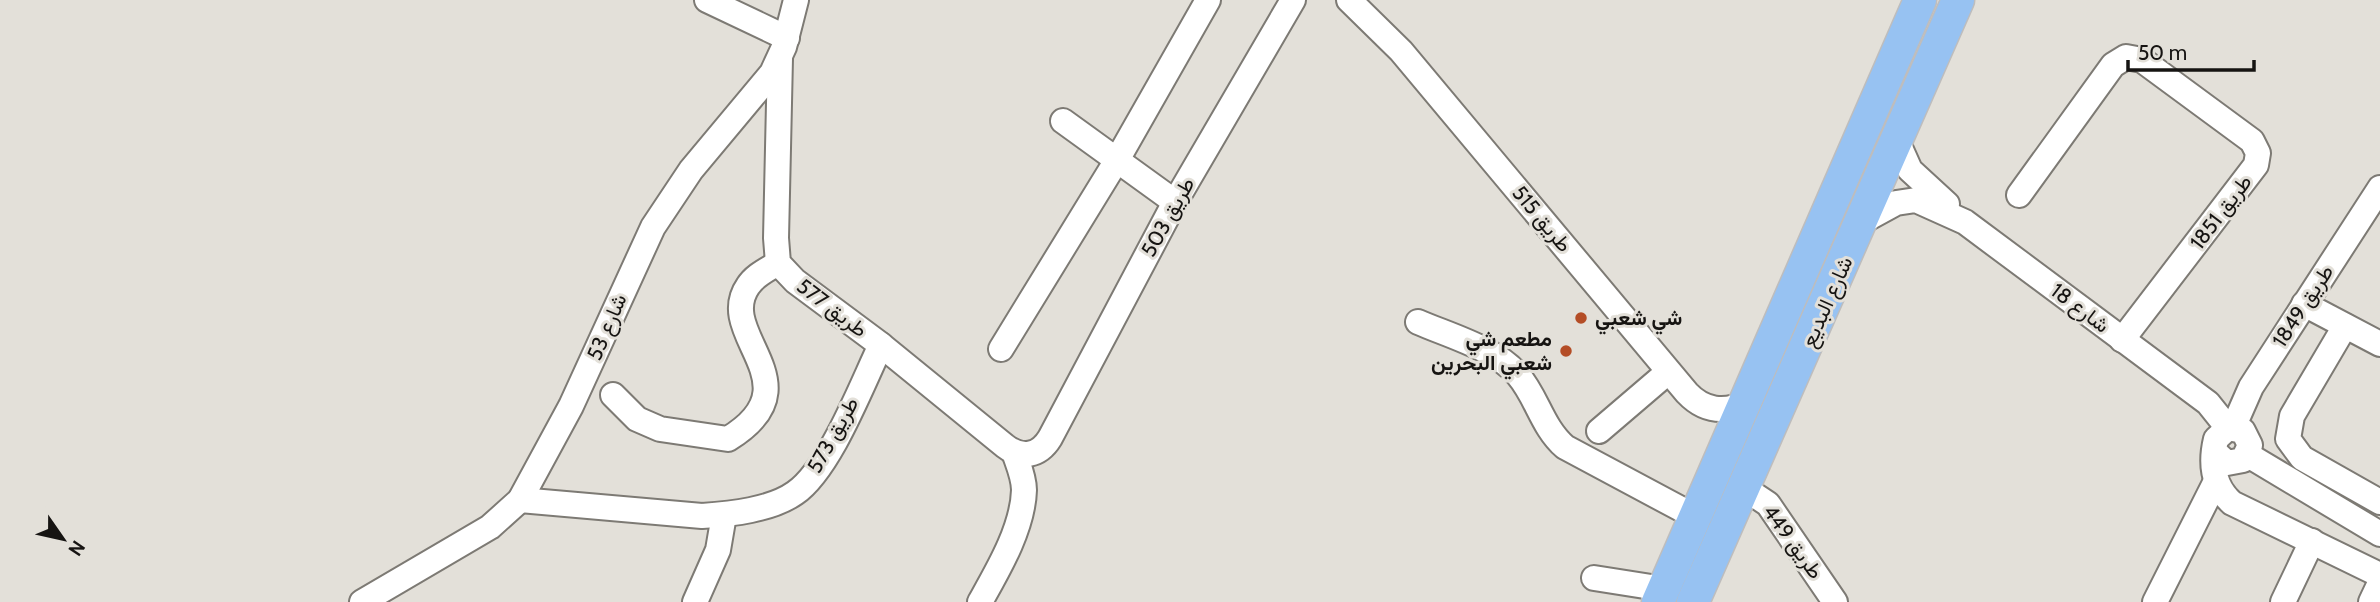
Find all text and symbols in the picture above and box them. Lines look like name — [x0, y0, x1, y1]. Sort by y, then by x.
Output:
scale bar — [2128, 28, 2254, 72]
text: 50 m — [2138, 40, 2187, 65]
street label: طريق 1851 — [2184, 169, 2258, 255]
street label: طريق 503 — [1136, 173, 1200, 261]
street label: طريق 515 — [1507, 180, 1577, 258]
street label: شارع البديع — [1795, 253, 1859, 352]
street label: طريق 1849 — [2267, 260, 2339, 352]
street label: طريق 577 — [792, 273, 872, 343]
street label: شارع 18 — [2045, 278, 2114, 339]
street label: شارع 53 — [581, 290, 634, 365]
place label: شي شعبي — [1595, 305, 1682, 335]
marker: شي شعبي — [1573, 310, 1589, 326]
place label: مطعم شي شعبي البحرين — [1431, 326, 1552, 380]
marker: مطعم شي شعبي البحرين — [1558, 343, 1574, 359]
street label: طريق 573 — [802, 393, 864, 477]
street label: طريق 449 — [1757, 500, 1829, 584]
north arrow — [28, 504, 98, 574]
text: N — [63, 536, 90, 560]

